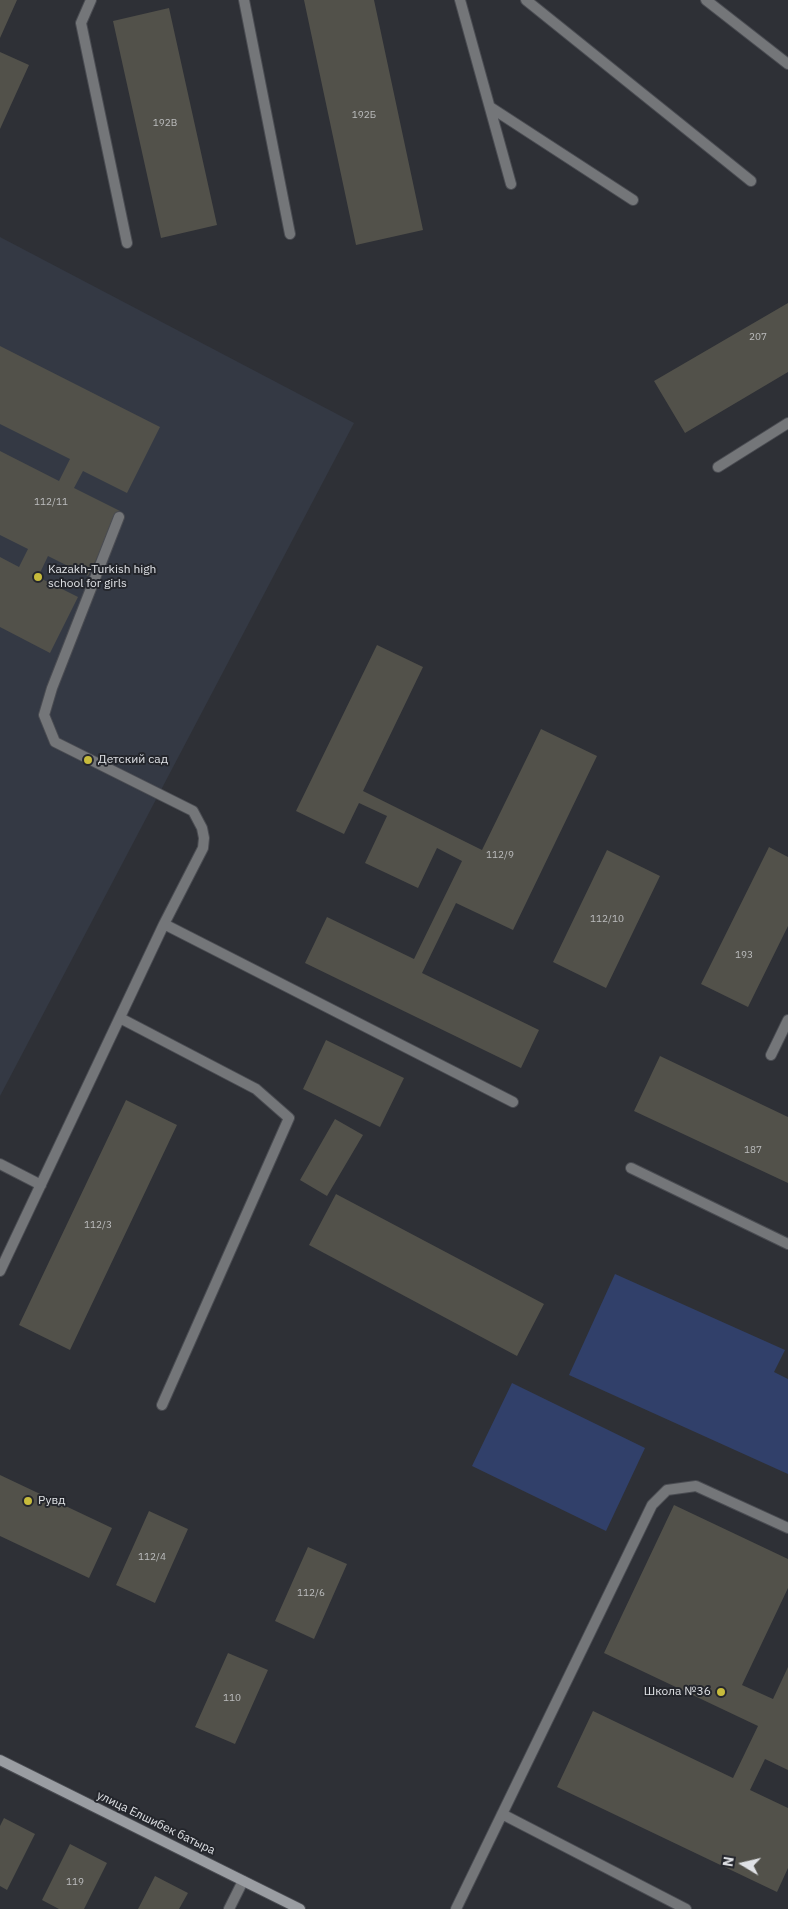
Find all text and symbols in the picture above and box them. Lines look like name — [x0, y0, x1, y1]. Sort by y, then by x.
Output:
house number: 192Б — [352, 109, 376, 121]
house number: 192В — [153, 117, 177, 129]
house number: 207 — [749, 331, 767, 343]
house number: 112/11 — [34, 496, 68, 508]
place label: Kazakh-Turkish high school for girls — [48, 563, 156, 591]
marker: Kazakh-Turkish high school for girls — [32, 571, 44, 583]
place label: Детский сад — [98, 753, 168, 767]
marker: Детский сад — [82, 754, 94, 766]
house number: 112/9 — [486, 849, 514, 861]
house number: 112/10 — [590, 913, 624, 925]
house number: 193 — [735, 949, 753, 961]
house number: 187 — [744, 1144, 762, 1156]
house number: 112/3 — [84, 1219, 112, 1231]
place label: Рувд — [38, 1494, 65, 1508]
marker: Рувд — [22, 1495, 34, 1507]
house number: 112/4 — [138, 1551, 166, 1563]
house number: 112/6 — [297, 1587, 325, 1599]
place label: Школа №36 — [644, 1685, 711, 1699]
marker: Школа №36 — [715, 1686, 727, 1698]
house number: 110 — [223, 1692, 241, 1704]
street label: улица Елшибек батыра — [94, 1788, 218, 1858]
north arrow — [718, 1839, 768, 1889]
text: N — [719, 1855, 738, 1868]
house number: 119 — [66, 1876, 84, 1888]

